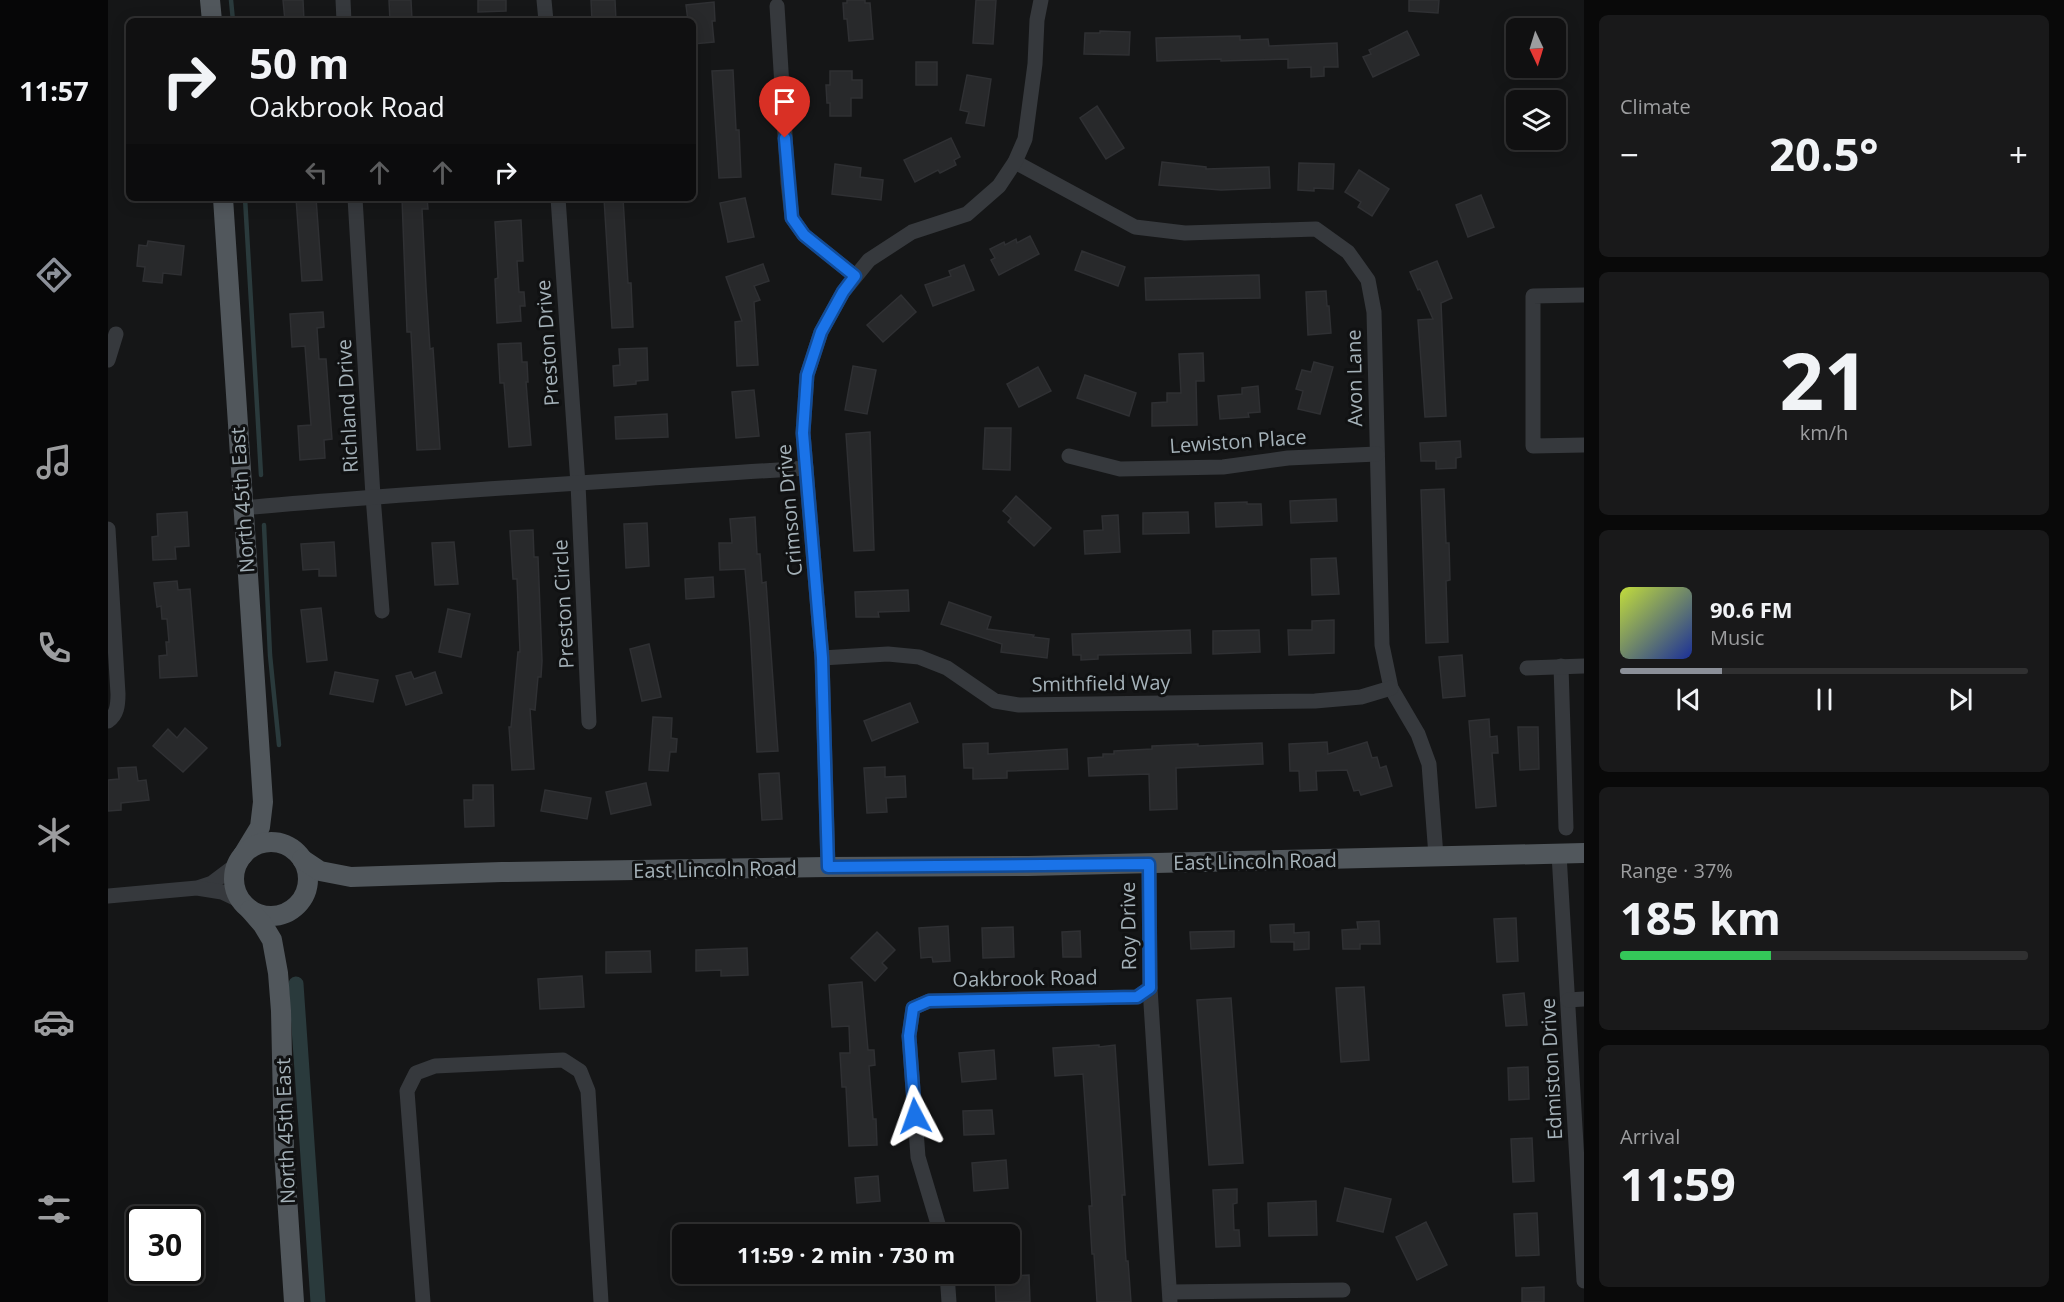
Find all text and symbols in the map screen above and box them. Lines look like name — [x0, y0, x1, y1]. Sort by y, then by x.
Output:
north arrow — [1506, 18, 1566, 78]
map controls — [1506, 18, 1566, 150]
text: 50 m — [249, 34, 349, 91]
icon: right — [150, 42, 228, 120]
text: 11:57 — [19, 72, 89, 109]
pin — [759, 76, 810, 138]
icon: arrive — [768, 85, 801, 118]
text: Oakbrook Road — [249, 88, 445, 125]
button: layers — [1506, 90, 1566, 150]
text: Climate — [1620, 93, 1691, 120]
text: 20.5° — [1769, 123, 1879, 184]
text: − — [1620, 132, 1639, 177]
text: + — [2009, 132, 2028, 177]
icon: left — [300, 156, 333, 189]
icon: ahead — [363, 156, 396, 189]
icon: ahead — [426, 156, 459, 189]
icon: right — [489, 156, 522, 189]
icon: directions — [33, 254, 75, 296]
street label: Preston Drive — [529, 279, 565, 407]
text: 21 — [1779, 327, 1869, 433]
street label: Avon Lane — [1340, 329, 1368, 427]
street label: Richland Drive — [330, 338, 364, 474]
text: km/h — [1800, 419, 1848, 446]
street label: Lewiston Place — [1169, 423, 1307, 459]
street label: North 45th East — [223, 426, 261, 574]
icon: music — [33, 441, 75, 483]
street label: Crimson Drive — [770, 443, 808, 577]
street label: Preston Circle — [546, 539, 580, 669]
text: 90.6 FM — [1710, 594, 1793, 624]
text: Music — [1710, 624, 1764, 651]
icon: phone — [33, 627, 75, 669]
street label: Smithfield Way — [1031, 668, 1172, 698]
icon: previous — [1672, 683, 1705, 716]
icon: pause — [1808, 683, 1841, 716]
icon: next — [1944, 683, 1977, 716]
icon: climate — [33, 814, 75, 856]
street label: East Lincoln Road — [1173, 846, 1337, 876]
street label: East Lincoln Road — [633, 854, 797, 884]
text: Range · 37% — [1620, 857, 1733, 884]
street label: Roy Drive — [1114, 881, 1142, 971]
text: 185 km — [1620, 887, 1781, 948]
street label: Oakbrook Road — [952, 963, 1098, 993]
street label: Edmiston Drive — [1534, 997, 1568, 1141]
icon: car — [33, 1001, 75, 1043]
street label: North 45th East — [269, 1057, 301, 1205]
position arrow — [883, 1084, 947, 1148]
text: Arrival — [1620, 1123, 1680, 1150]
text: 11:59 — [1620, 1153, 1736, 1214]
icon: filters — [33, 1188, 75, 1230]
speed limit sign: 30 — [126, 1206, 204, 1284]
text: 11:59 · 2 min · 730 m — [737, 1239, 955, 1269]

